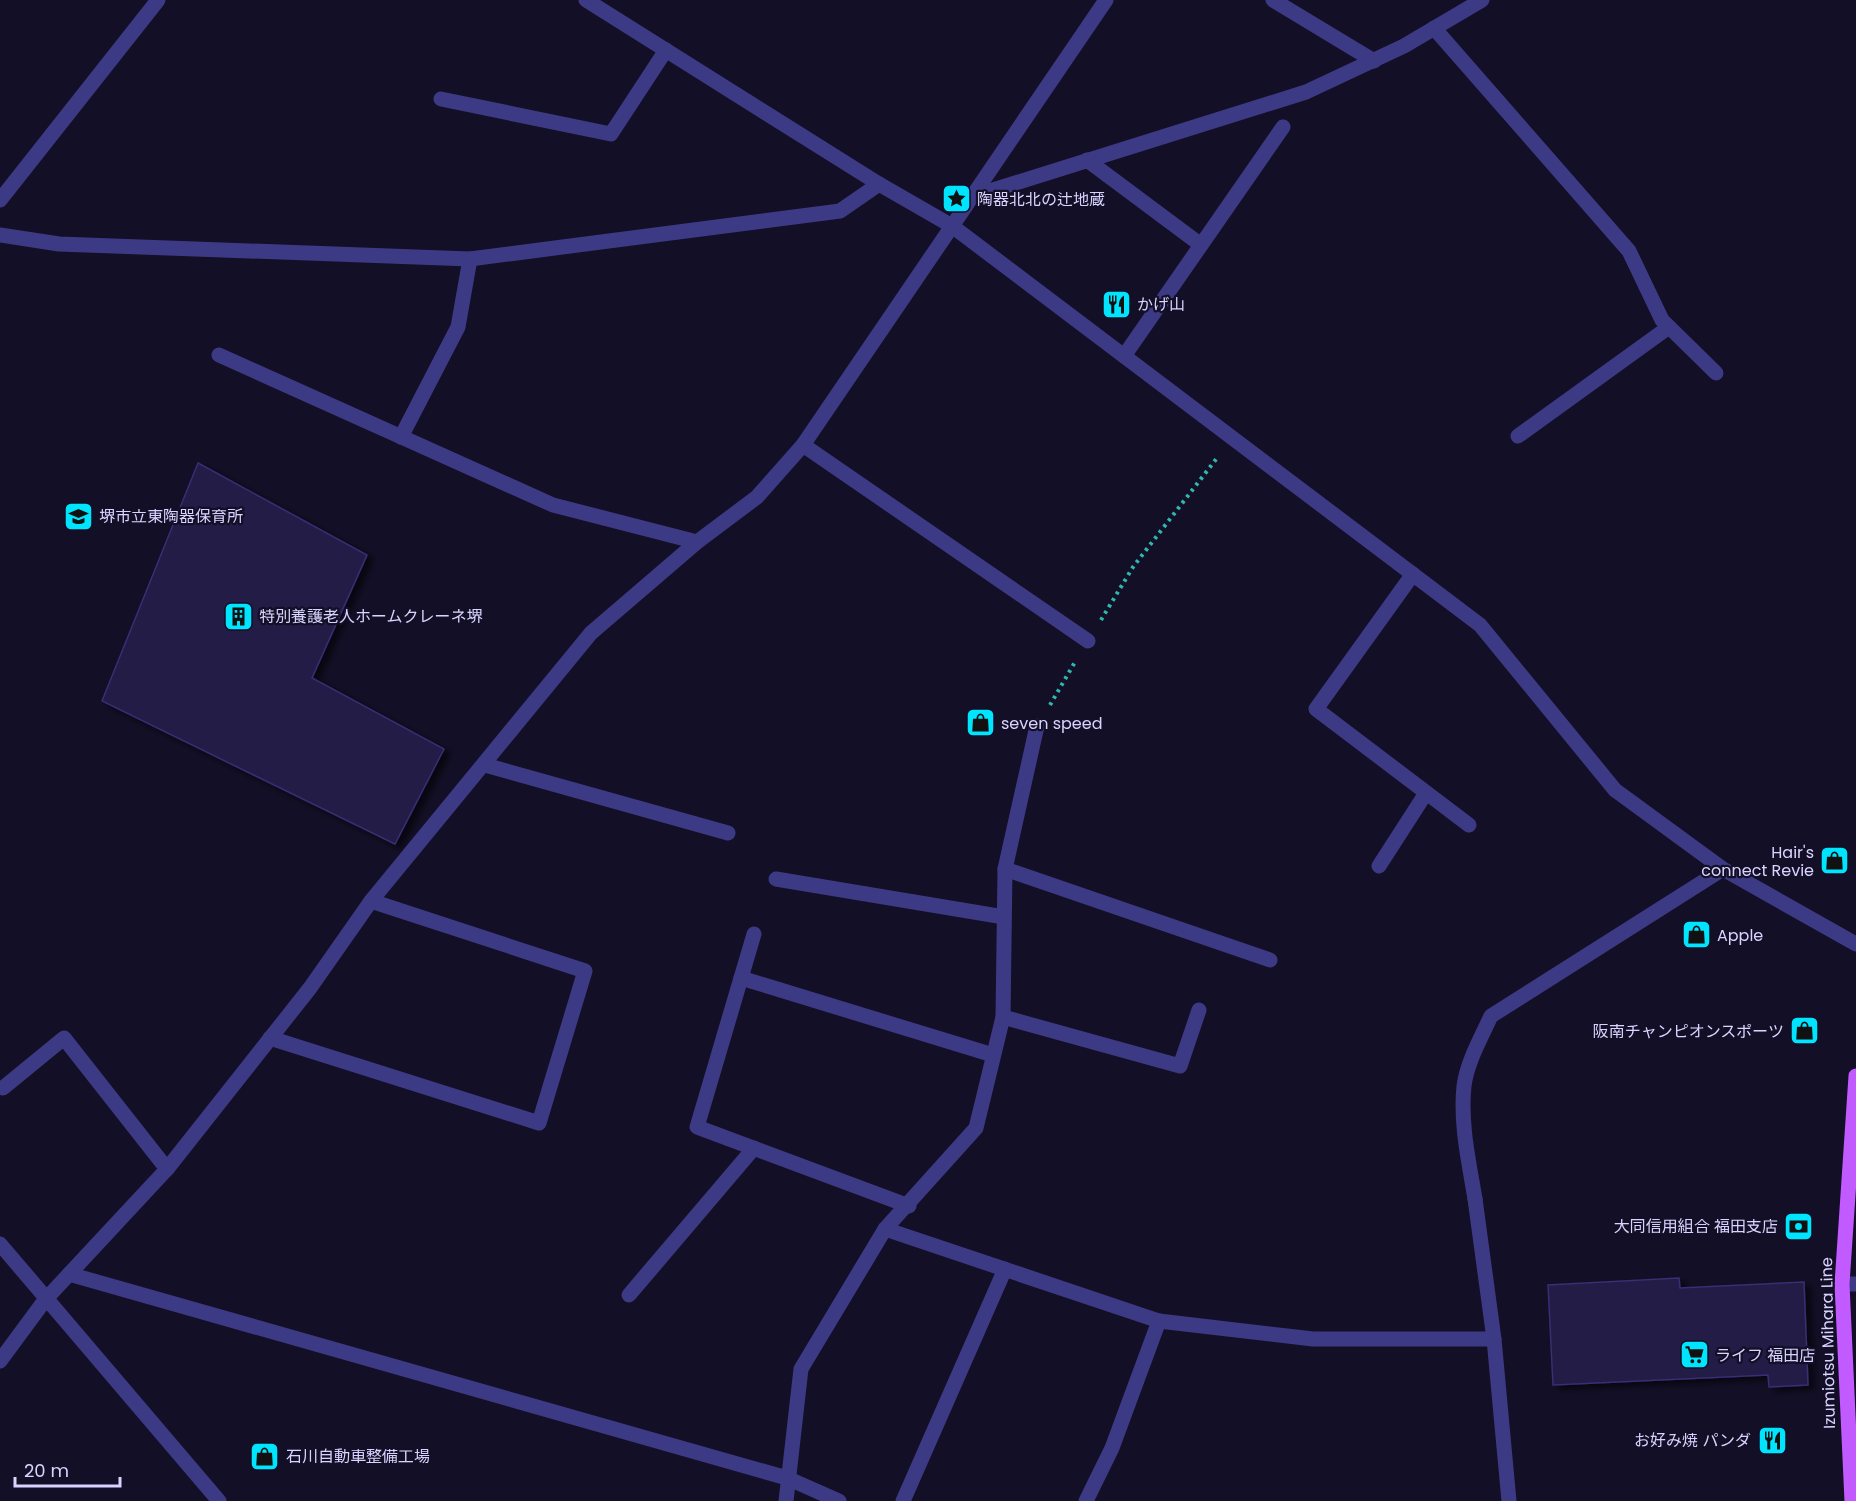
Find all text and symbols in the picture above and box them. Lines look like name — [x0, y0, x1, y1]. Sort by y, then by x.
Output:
place icon: 陶器北北の辻地蔵 — [940, 183, 972, 215]
place label: 陶器北北の辻地蔵 — [977, 188, 1105, 211]
restaurant icon: かげ山 — [1100, 288, 1132, 320]
place label: かげ山 — [1137, 293, 1185, 316]
school or university icon: 堺市立東陶器保育所 — [62, 500, 94, 532]
place label: 堺市立東陶器保育所 — [99, 505, 243, 528]
building icon: 特別養護老人ホームクレーネ堺 — [222, 600, 254, 632]
place label: 特別養護老人ホームクレーネ堺 — [259, 605, 483, 628]
shop icon: seven speed — [964, 707, 996, 739]
place label: seven speed — [1001, 712, 1103, 735]
place label: Hair's connect Revie — [1701, 841, 1814, 882]
shop icon: Hair's connect Revie — [1819, 845, 1851, 877]
shop icon: Apple — [1680, 919, 1712, 951]
place label: Apple — [1717, 924, 1763, 947]
shop icon: 阪南チャンピオンスポーツ — [1789, 1015, 1821, 1047]
place label: 阪南チャンピオンスポーツ — [1593, 1020, 1784, 1043]
bank icon: 大同信用組合 福田支店 — [1783, 1210, 1815, 1242]
place label: 大同信用組合 福田支店 — [1614, 1215, 1778, 1238]
street label: Izumiotsu Mihara Line — [1815, 1257, 1841, 1429]
supermarket icon: ライフ 福田店 — [1678, 1339, 1710, 1371]
place label: ライフ 福田店 — [1715, 1344, 1815, 1367]
restaurant icon: お好み焼 パンダ — [1756, 1424, 1788, 1456]
place label: お好み焼 パンダ — [1634, 1429, 1751, 1452]
shop icon: 石川自動車整備工場 — [249, 1440, 281, 1472]
place label: 石川自動車整備工場 — [286, 1445, 430, 1468]
scale bar — [15, 1450, 120, 1488]
text: 20 m — [24, 1458, 69, 1483]

